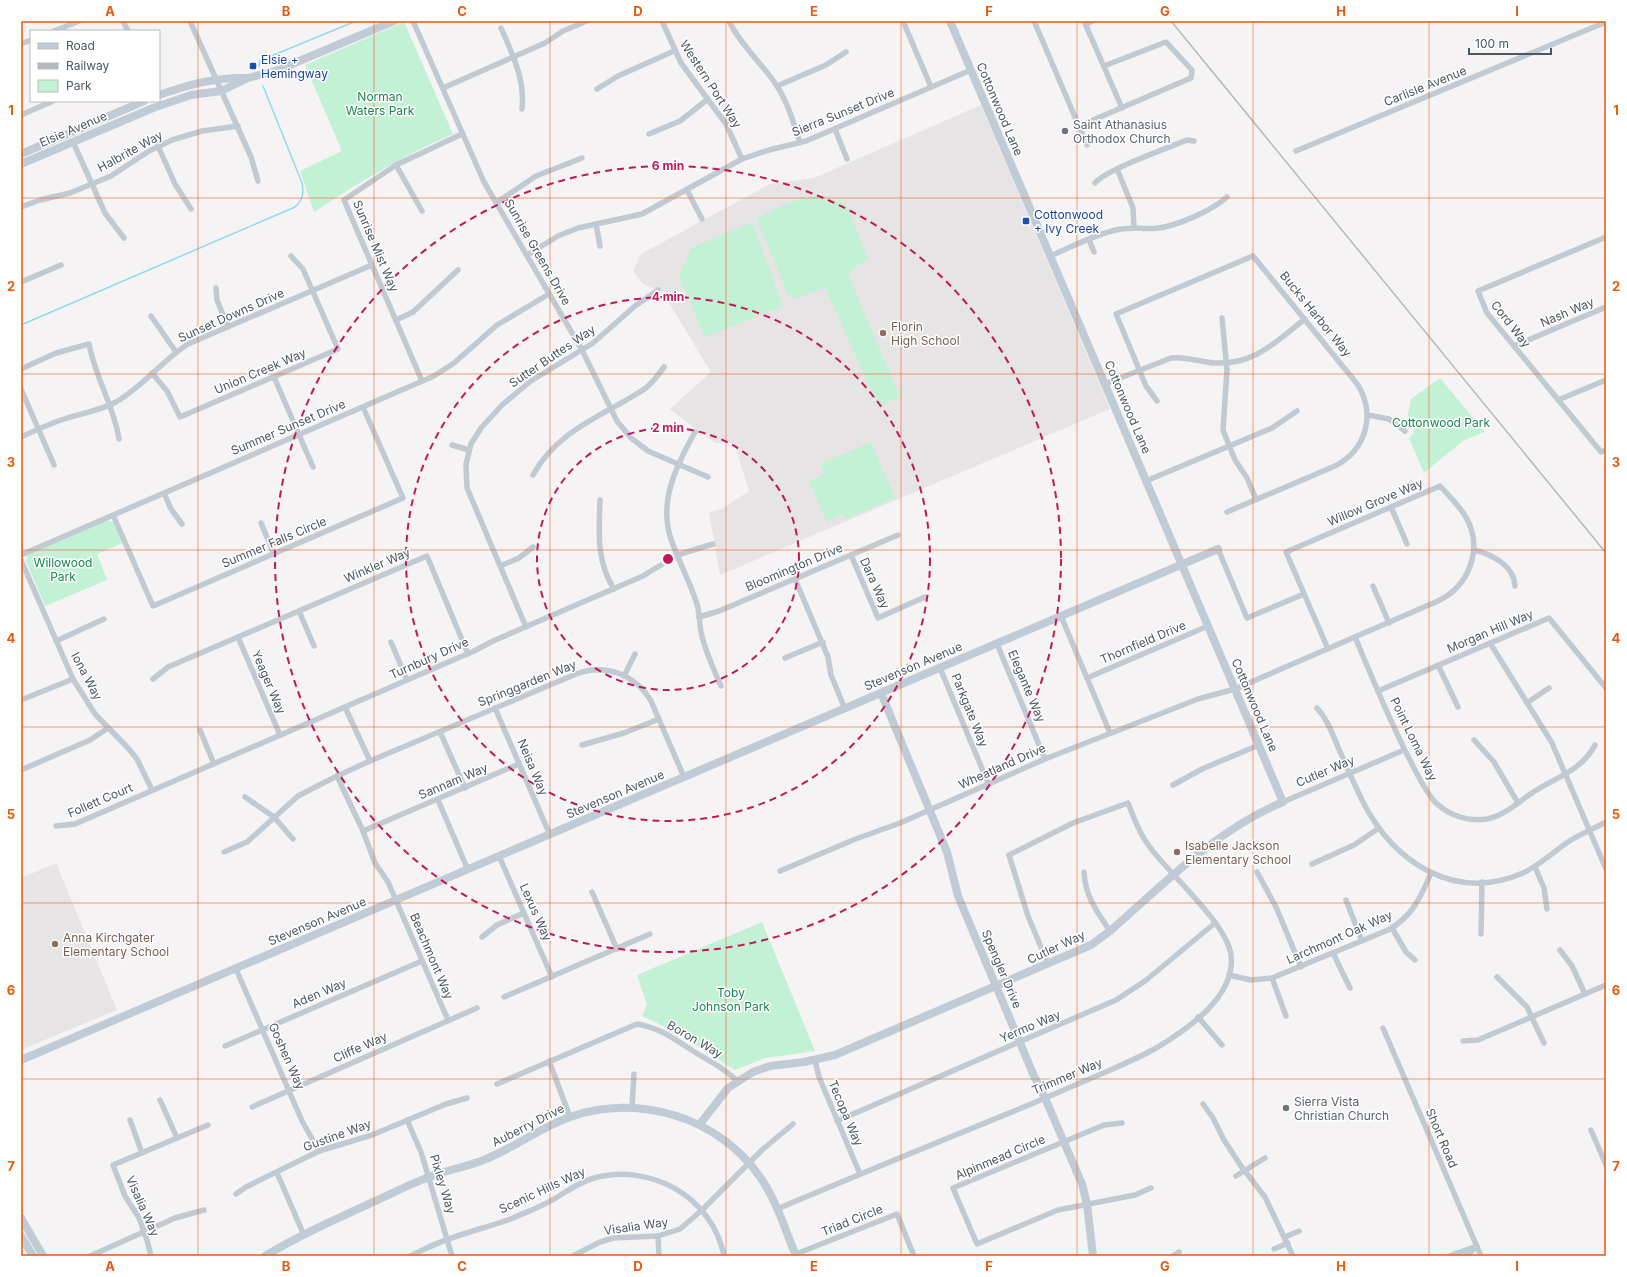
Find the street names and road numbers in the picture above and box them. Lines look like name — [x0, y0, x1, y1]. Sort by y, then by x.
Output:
street label: Western Port Way — [677, 37, 745, 131]
street label: Cottonwood Lane — [974, 60, 1026, 158]
street label: Carlisle Avenue — [1381, 63, 1469, 109]
street label: Sierra Sunset Drive — [790, 85, 896, 139]
street label: Elsie Avenue — [37, 108, 109, 150]
street label: Halbrite Way — [95, 127, 165, 175]
street label: Sunrise Greens Drive — [501, 196, 575, 308]
street label: Sunrise Mist Way — [350, 198, 402, 294]
street label: Bucks Harbor Way — [1277, 268, 1355, 360]
street label: Sunset Downs Drive — [176, 285, 286, 345]
street label: Nash Way — [1538, 294, 1596, 330]
street label: Cord Way — [1488, 298, 1534, 351]
street label: Sutter Buttes Way — [506, 321, 598, 390]
street label: Union Creek Way — [212, 345, 308, 397]
street label: Cottonwood Lane — [1102, 358, 1154, 456]
street label: Summer Sunset Drive — [228, 396, 348, 458]
street label: Willow Grove Way — [1325, 475, 1425, 529]
street label: Summer Falls Circle — [219, 513, 329, 571]
street label: Bloomington Drive — [743, 540, 845, 594]
street label: Winkler Way — [342, 544, 413, 586]
street label: Dara Way — [857, 555, 893, 611]
street label: Morgan Hill Way — [1445, 606, 1536, 656]
street label: Thornfield Drive — [1098, 617, 1188, 667]
street label: Turnbury Drive — [387, 634, 471, 682]
street label: Stevenson Avenue — [862, 639, 964, 693]
street label: Yeager Way — [249, 648, 289, 716]
street label: Elegante Way — [1005, 648, 1049, 725]
street label: Iona Way — [68, 649, 106, 703]
street label: Springgarden Way — [476, 656, 579, 710]
street label: Cottonwood Lane — [1229, 656, 1281, 754]
street label: Parkgate Way — [948, 671, 992, 749]
street label: Point Loma Way — [1387, 695, 1441, 784]
street label: Neisa Way — [514, 736, 552, 798]
street label: Wheatland Drive — [956, 740, 1048, 792]
street label: Cutler Way — [1293, 752, 1357, 790]
street label: Sannam Way — [416, 760, 490, 802]
street label: Stevenson Avenue — [564, 767, 666, 821]
street label: Follett Court — [65, 780, 135, 820]
street label: Lexus Way — [517, 881, 555, 943]
street label: Stevenson Avenue — [266, 894, 368, 948]
street label: Larchmont Oak Way — [1284, 907, 1394, 967]
street label: Beachmont Way — [407, 911, 457, 1002]
street label: Spengler Drive — [979, 927, 1025, 1011]
street label: Cutler Way — [1025, 927, 1088, 967]
street label: Aden Way — [290, 975, 349, 1011]
street label: Yermo Way — [997, 1006, 1063, 1046]
street label: Boron Way — [665, 1017, 726, 1061]
street label: Goshen Way — [266, 1020, 309, 1092]
street label: Cliffe Way — [331, 1028, 390, 1066]
street label: Trimmer Way — [1029, 1054, 1105, 1098]
street label: Tecopa Way — [825, 1078, 867, 1148]
street label: Auberry Drive — [489, 1100, 567, 1150]
street label: Short Road — [1423, 1106, 1461, 1170]
street label: Gustine Way — [301, 1116, 373, 1154]
street label: Alpinmead Circle — [953, 1131, 1047, 1183]
street label: Pixley Way — [427, 1152, 459, 1216]
street label: Scenic Hills Way — [496, 1163, 588, 1217]
street label: Visalia Way — [123, 1173, 163, 1239]
street label: Triad Circle — [819, 1201, 885, 1239]
street label: Visalia Way — [603, 1214, 669, 1238]

